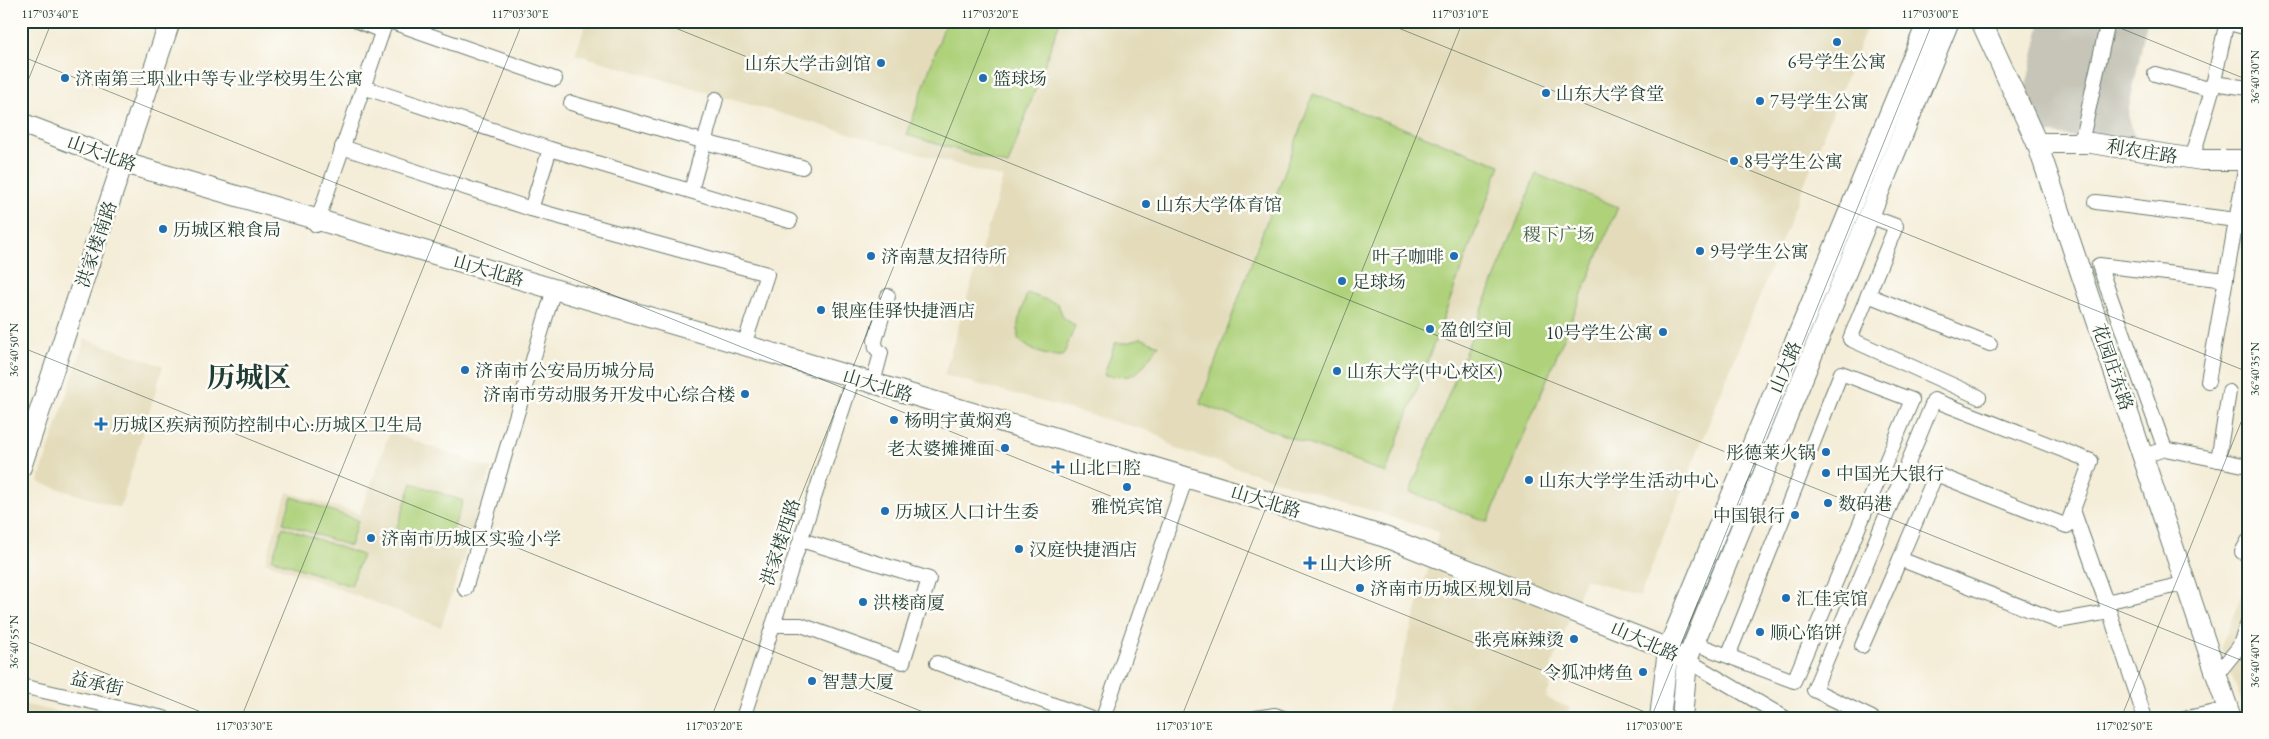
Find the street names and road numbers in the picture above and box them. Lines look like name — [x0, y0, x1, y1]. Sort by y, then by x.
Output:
street label: 山大北路 — [64, 130, 140, 176]
street label: 利农庄路 — [2105, 134, 2179, 168]
street label: 洪家楼南路 — [70, 198, 122, 290]
street label: 山大北路 — [451, 249, 527, 291]
street label: 花园庄东路 — [2087, 321, 2139, 413]
street label: 山大路 — [1764, 338, 1806, 396]
street label: 山大北路 — [840, 363, 916, 407]
street label: 山大北路 — [1228, 479, 1304, 523]
street label: 洪家楼西路 — [755, 496, 805, 588]
street label: 山大北路 — [1607, 616, 1683, 666]
street label: 益承街 — [68, 666, 126, 700]

